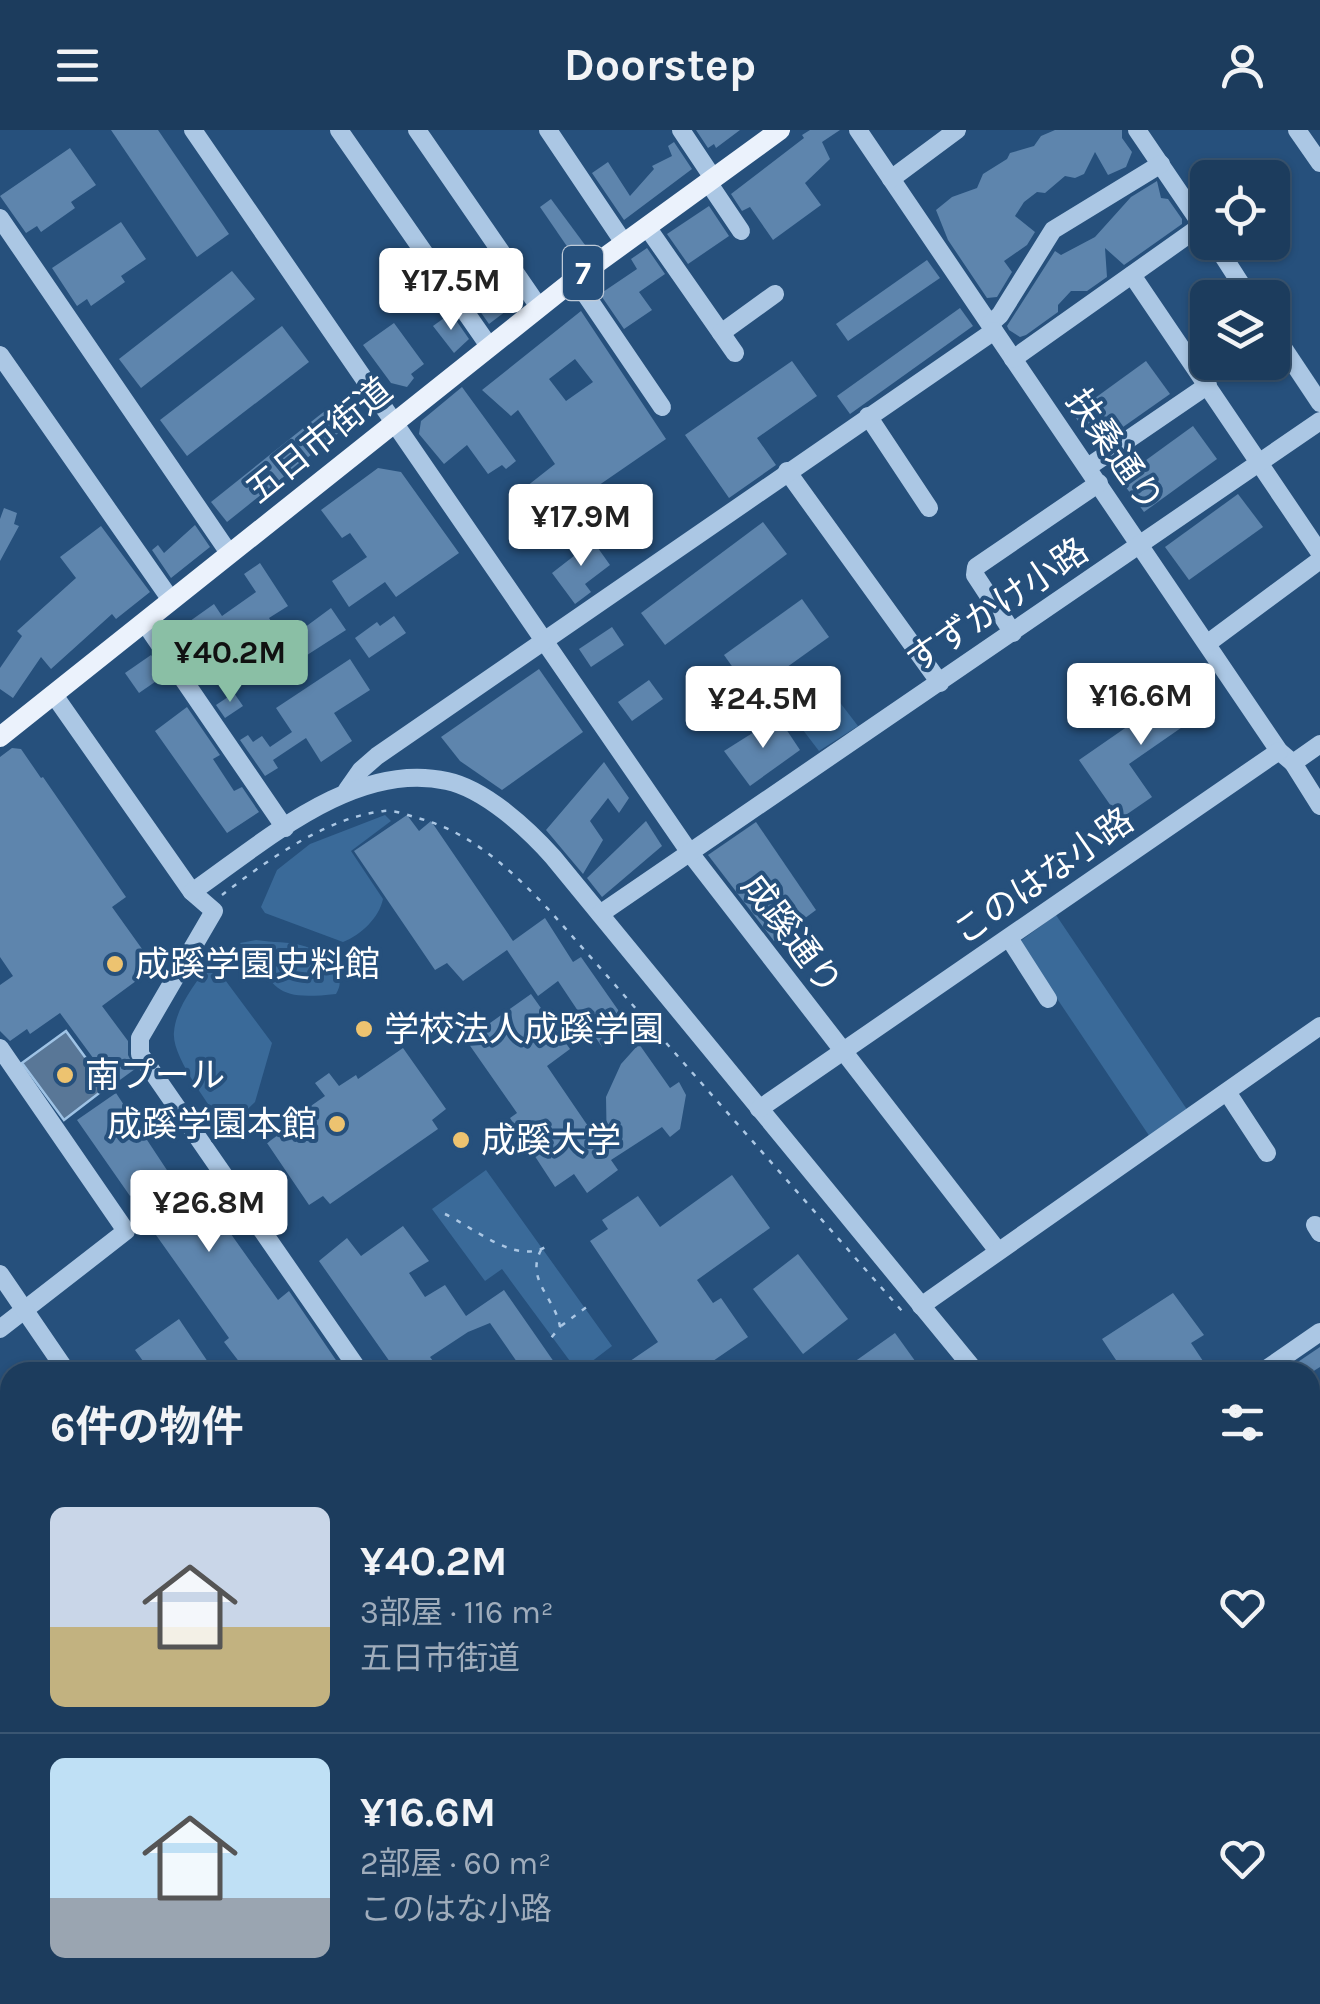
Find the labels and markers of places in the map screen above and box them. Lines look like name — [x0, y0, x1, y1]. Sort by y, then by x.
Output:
pin: ¥17.5M — [370, 248, 532, 333]
pin: ¥17.9M — [500, 484, 662, 569]
pin: ¥40.2M — [149, 620, 311, 705]
pin: ¥16.6M — [1060, 663, 1222, 748]
pin: ¥24.5M — [682, 666, 844, 751]
place label: 成蹊学園史料館 — [135, 944, 380, 985]
marker: 成蹊学園史料館 — [104, 953, 126, 975]
place label: 学校法人成蹊学園 — [384, 1009, 664, 1050]
marker: 学校法人成蹊学園 — [353, 1018, 375, 1040]
place label: 南プール — [85, 1055, 225, 1096]
marker: 南プール — [54, 1064, 76, 1086]
place label: 成蹊学園本館 — [107, 1104, 317, 1145]
marker: 成蹊学園本館 — [326, 1113, 348, 1135]
place label: 成蹊大学 — [481, 1120, 621, 1161]
marker: 成蹊大学 — [450, 1129, 472, 1151]
pin: ¥26.8M — [128, 1170, 290, 1255]

